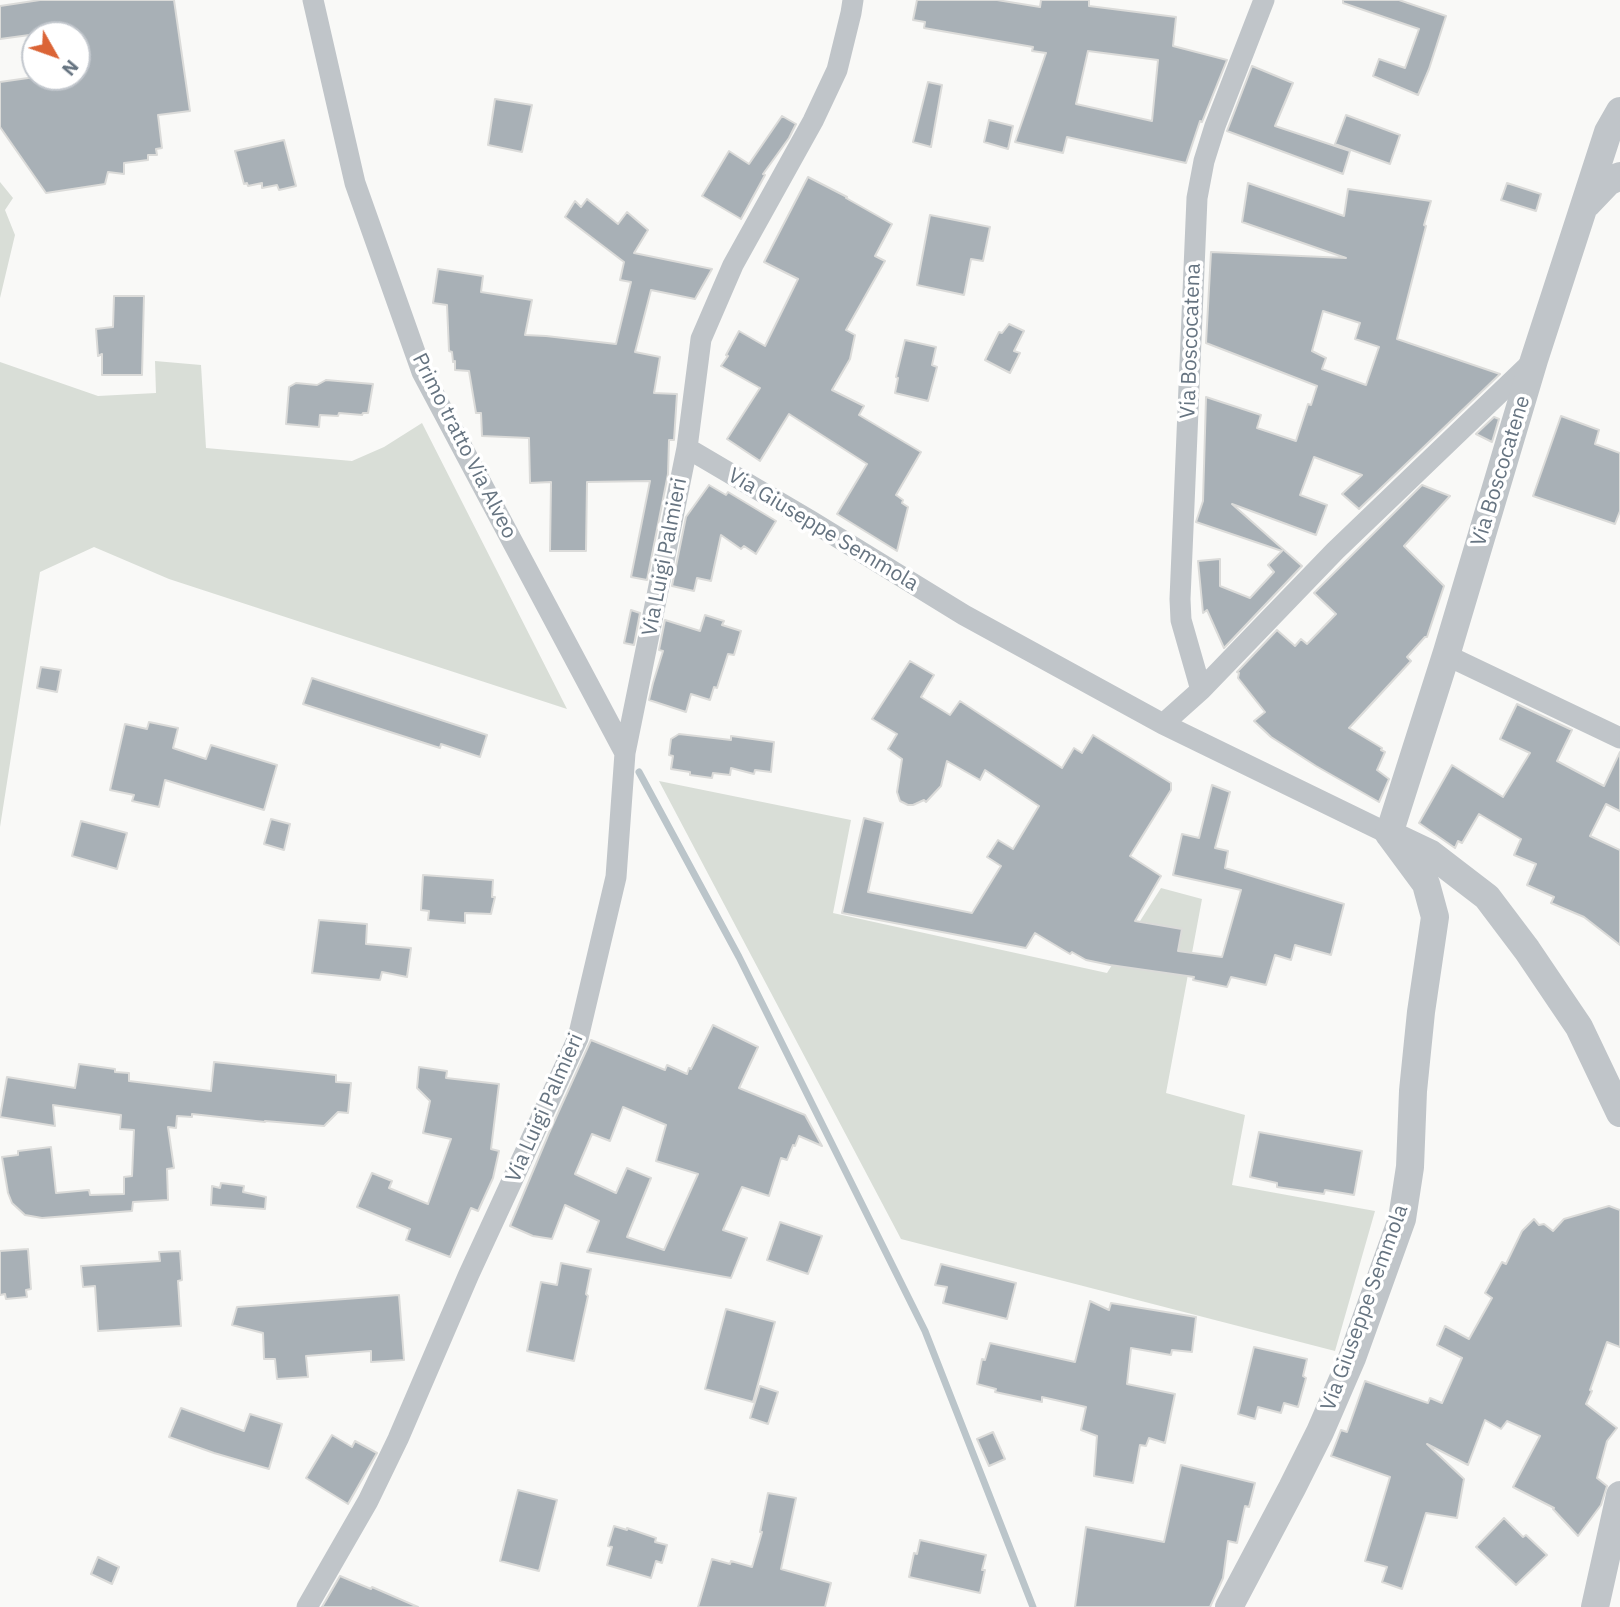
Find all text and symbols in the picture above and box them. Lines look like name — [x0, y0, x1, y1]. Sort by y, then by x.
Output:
north arrow — [21, 21, 91, 91]
text: N — [57, 55, 84, 81]
street label: Via Boscocatena — [1176, 263, 1206, 419]
street label: Primo tratto Via Alveo — [406, 349, 522, 543]
street label: Via Boscocatene — [1466, 393, 1536, 549]
street label: Via Giuseppe Semmola — [723, 463, 923, 597]
street label: Via Luigi Palmieri — [637, 476, 693, 638]
street label: Via Luigi Palmieri — [501, 1030, 589, 1186]
street label: Via Giuseppe Semmola — [1316, 1201, 1414, 1415]

